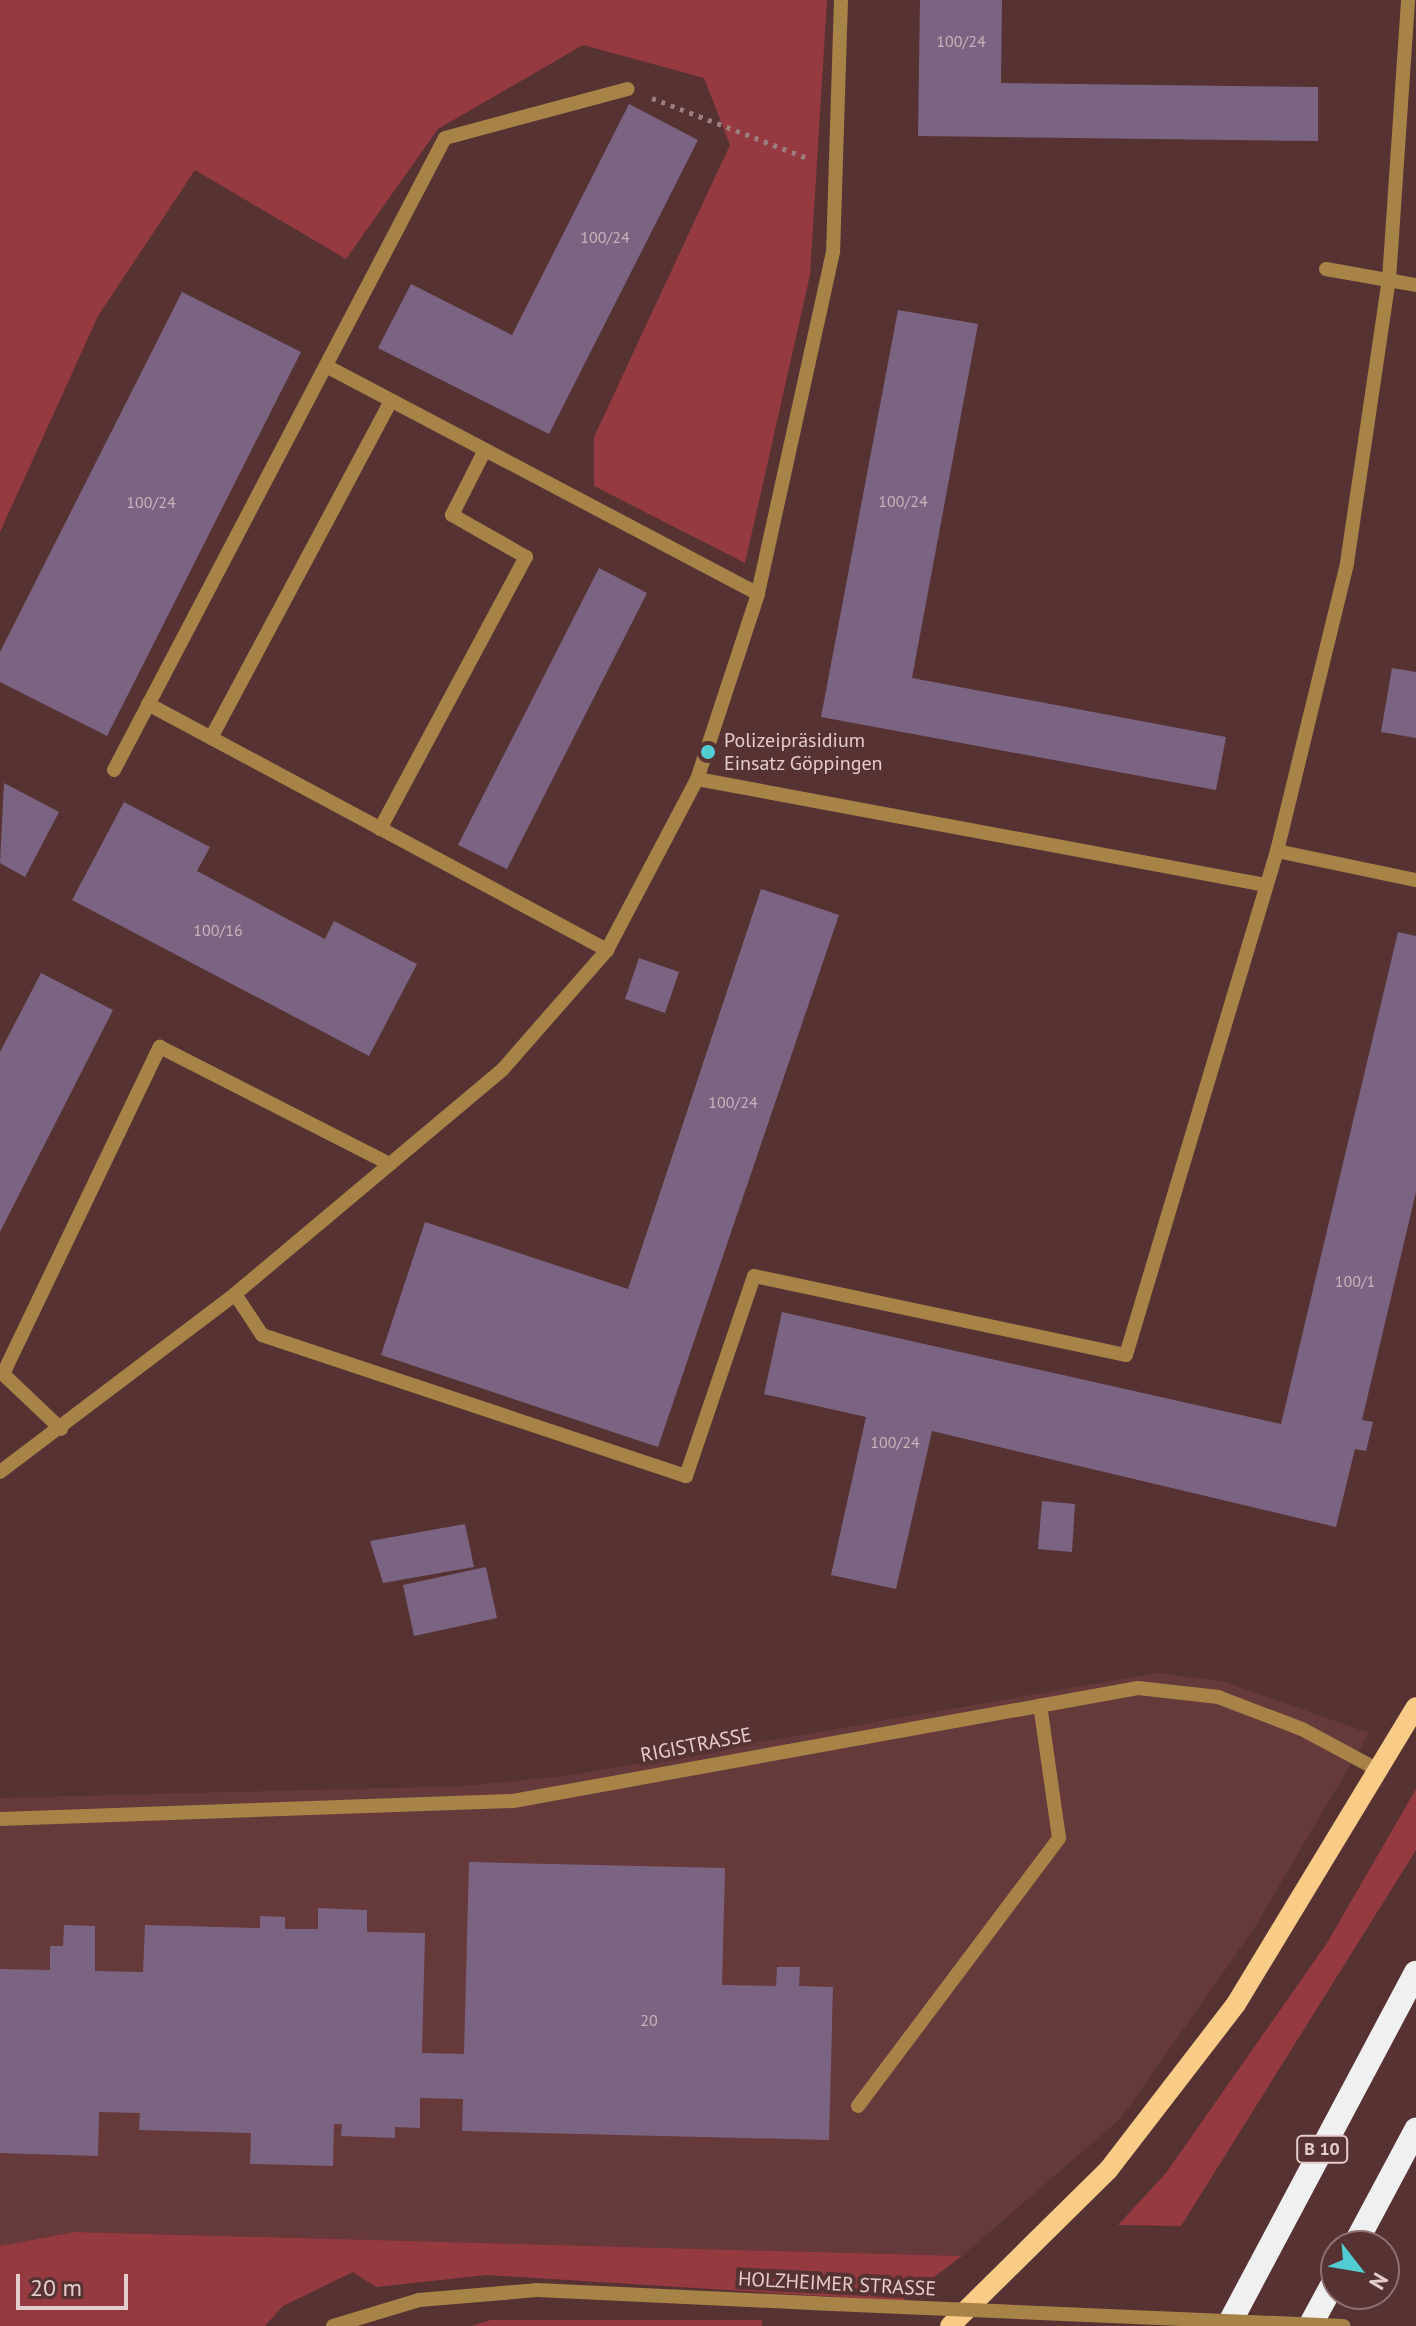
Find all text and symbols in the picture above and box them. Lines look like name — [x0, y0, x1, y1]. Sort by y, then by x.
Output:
house number: 100/24 — [936, 31, 986, 51]
house number: 100/24 — [580, 227, 630, 247]
house number: 100/24 — [878, 491, 928, 511]
house number: 100/24 — [126, 492, 176, 512]
place label: Polizeipräsidium Einsatz Göppingen — [724, 728, 883, 775]
marker: Polizeipräsidium Einsatz Göppingen — [699, 743, 717, 761]
house number: 100/16 — [193, 920, 243, 940]
house number: 100/24 — [708, 1092, 758, 1112]
house number: 100/1 — [1335, 1271, 1375, 1291]
house number: 100/24 — [870, 1432, 920, 1452]
street label: RIGISTRASSE — [638, 1722, 754, 1768]
house number: 20 — [640, 2010, 658, 2030]
road number: B 10 — [1296, 2135, 1348, 2163]
north arrow — [1320, 2230, 1400, 2310]
scale bar — [20, 2258, 132, 2308]
street label: HOLZHEIMER STRASSE — [737, 2267, 937, 2301]
text: N — [1363, 2268, 1395, 2295]
text: 20 m — [30, 2272, 82, 2303]

